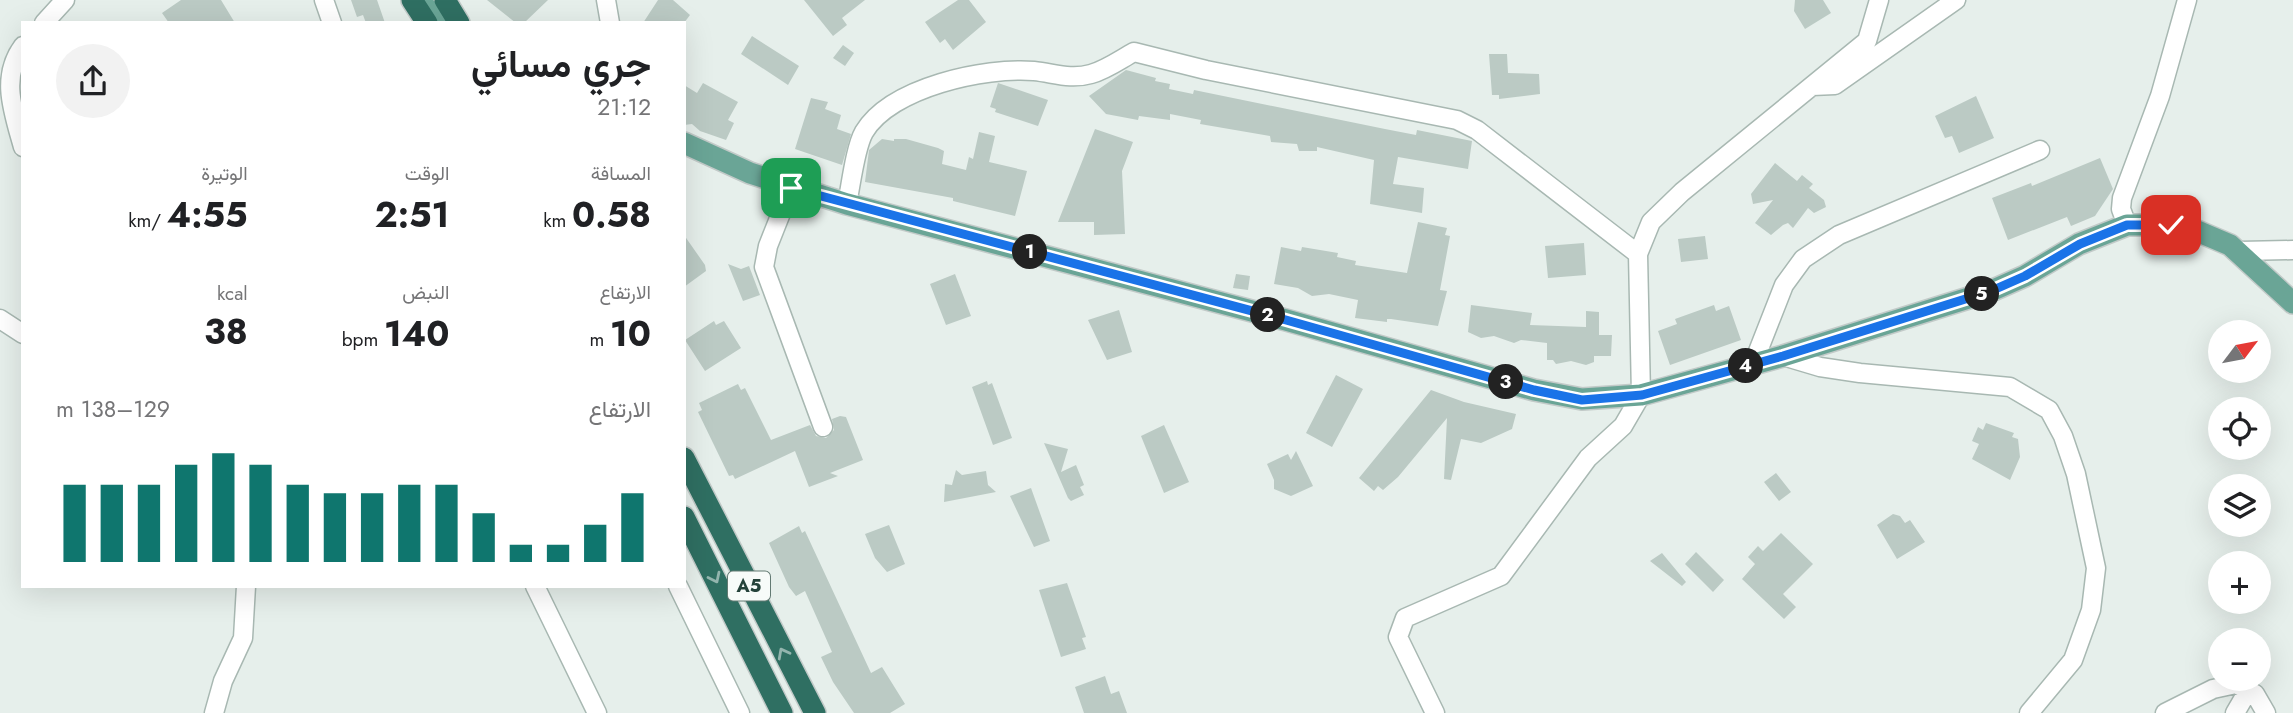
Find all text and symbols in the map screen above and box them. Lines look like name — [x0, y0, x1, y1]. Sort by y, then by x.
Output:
text: جري مسائي — [471, 36, 651, 91]
button: share — [56, 44, 130, 118]
text: 21:12 — [597, 90, 651, 124]
pin — [761, 158, 821, 218]
text: الوتيرة — [201, 160, 248, 187]
text: الوقت — [405, 160, 449, 187]
text: المسافة — [591, 160, 651, 187]
icon: arrive — [772, 169, 810, 207]
text: 4:55 — [167, 190, 248, 240]
text: 2:51 — [375, 190, 449, 240]
text: 0.58 — [572, 190, 651, 240]
pin — [2141, 195, 2201, 255]
icon: check — [2152, 206, 2190, 244]
text: /km — [128, 207, 167, 234]
text: km — [543, 207, 572, 234]
pin: 1 — [1012, 234, 1048, 270]
text: 1 — [1025, 238, 1034, 265]
pin: 5 — [1965, 276, 2000, 312]
text: النبض — [402, 279, 449, 306]
text: الارتفاع — [599, 279, 651, 306]
text: kcal — [217, 280, 248, 307]
text: 5 — [1975, 280, 1988, 307]
pin: 2 — [1250, 298, 1286, 332]
text: 2 — [1261, 301, 1274, 328]
text: 38 — [204, 307, 248, 357]
text: 140 — [384, 309, 449, 359]
text: 10 — [610, 309, 651, 359]
north arrow — [2208, 320, 2272, 383]
map controls — [2208, 320, 2271, 691]
text: bpm — [342, 326, 384, 353]
text: m — [589, 326, 610, 353]
pin: 4 — [1728, 348, 1764, 384]
text: 4 — [1739, 352, 1752, 379]
pin: 3 — [1488, 364, 1524, 400]
text: 3 — [1500, 368, 1511, 395]
text: 129–138 m — [56, 392, 170, 426]
text: الارتفاع — [589, 392, 651, 426]
button: locate — [2208, 397, 2271, 460]
button: layers — [2208, 474, 2271, 537]
button: + — [2208, 551, 2271, 614]
one-way arrow — [706, 571, 720, 583]
road number: A5 — [728, 572, 770, 600]
button: − — [2208, 628, 2271, 691]
one-way arrow — [778, 647, 791, 660]

